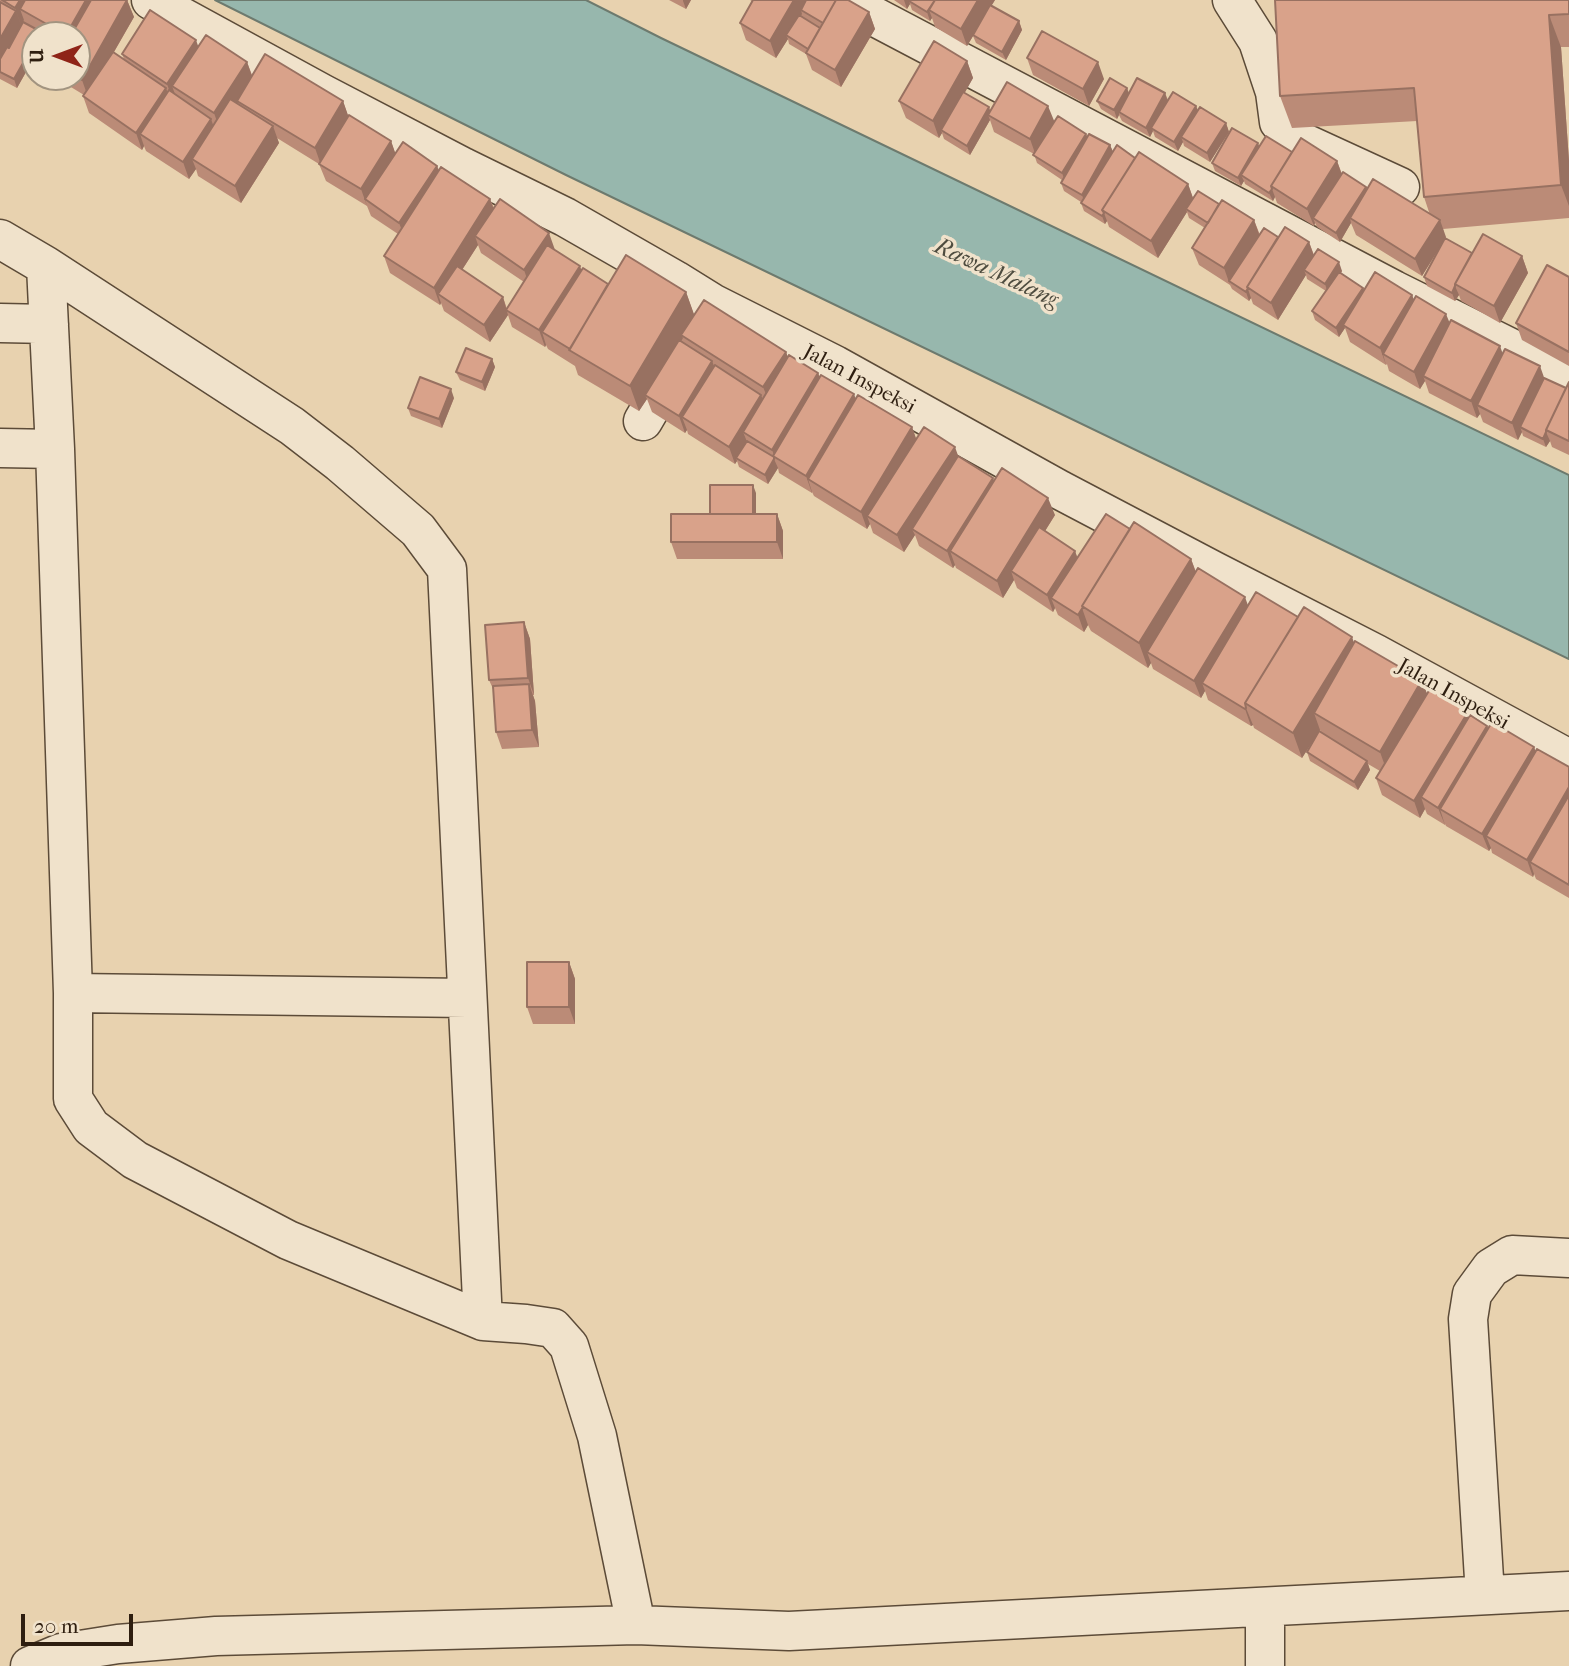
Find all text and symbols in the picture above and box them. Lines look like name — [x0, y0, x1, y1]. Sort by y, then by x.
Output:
north arrow — [21, 21, 91, 91]
text: U — [26, 49, 48, 63]
water label: Rawa Malang — [930, 233, 1062, 315]
street label: Jalan Inspeksi — [798, 340, 920, 420]
street label: Jalan Inspeksi — [1393, 654, 1513, 736]
scale bar — [24, 1600, 136, 1644]
text: 20 m — [34, 1614, 78, 1638]

